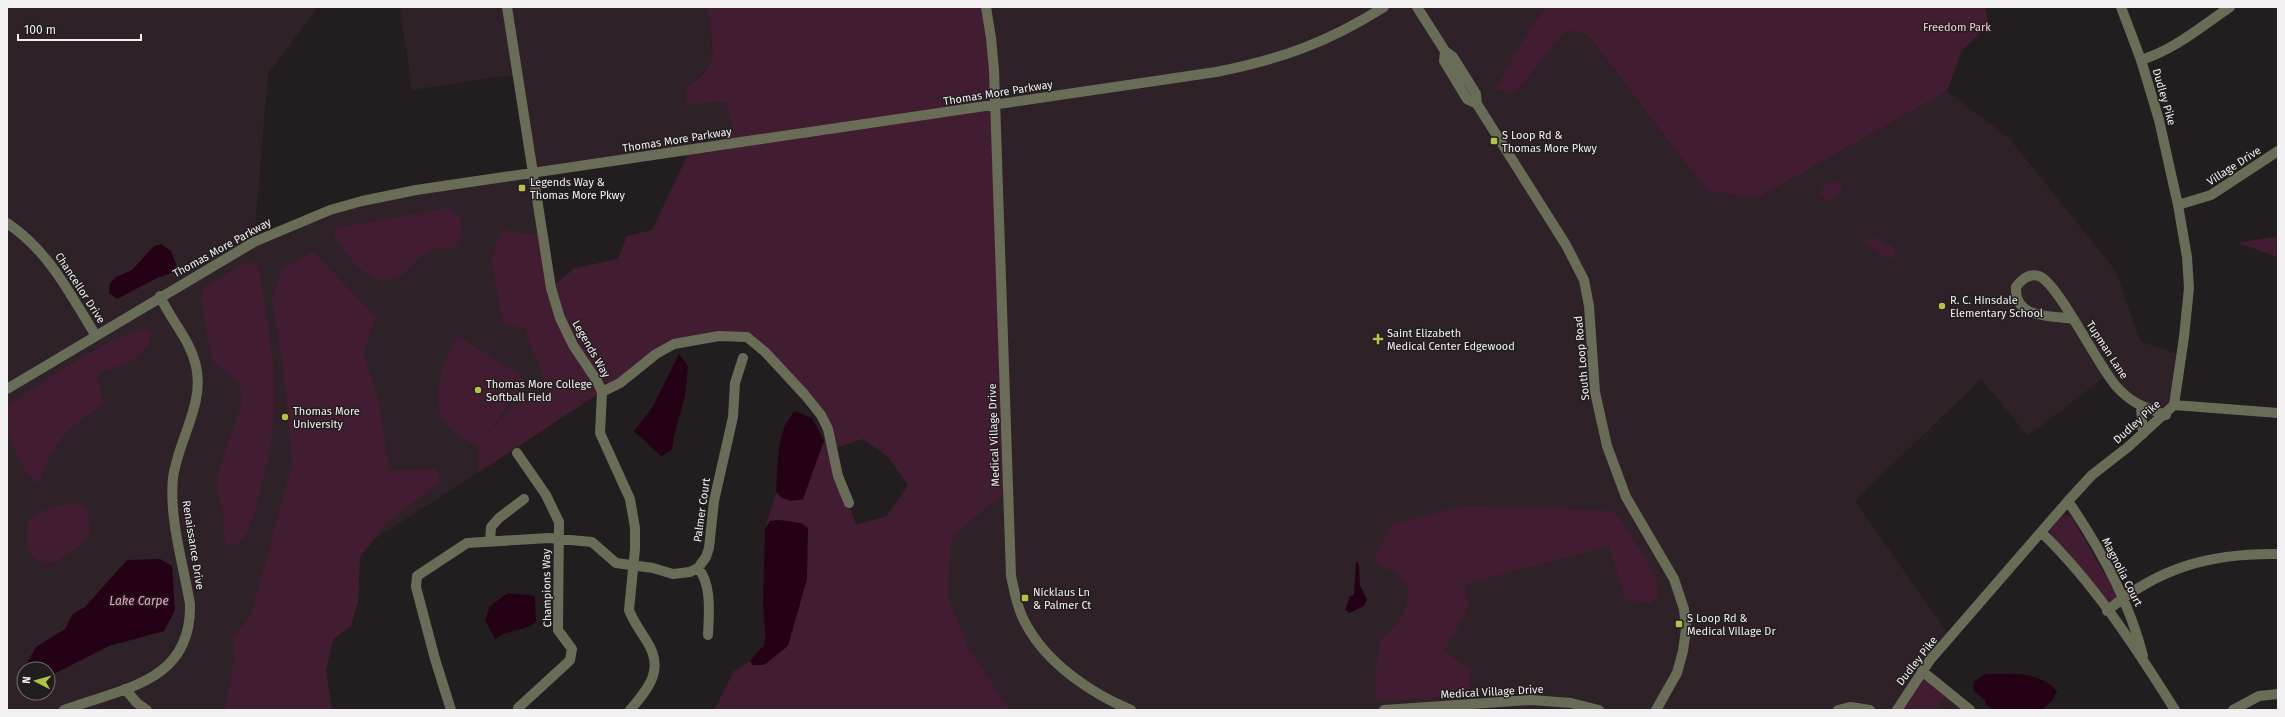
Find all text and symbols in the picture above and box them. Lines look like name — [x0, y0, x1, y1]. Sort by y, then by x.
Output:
scale bar — [18, 16, 141, 42]
park label: Freedom Park — [1923, 21, 1991, 34]
text: 100 m — [24, 23, 56, 37]
street label: Dudley Pike — [2150, 67, 2178, 127]
street label: Thomas More Parkway — [942, 78, 1054, 108]
street label: Thomas More Parkway — [621, 125, 733, 155]
place label: S Loop Rd & Thomas More Pkwy — [1502, 129, 1597, 155]
marker: S Loop Rd & Thomas More Pkwy — [1489, 136, 1499, 146]
street label: Village Drive — [2205, 144, 2263, 188]
place label: Legends Way & Thomas More Pkwy — [530, 176, 625, 202]
marker: Legends Way & Thomas More Pkwy — [517, 183, 527, 193]
street label: Thomas More Parkway — [171, 215, 274, 280]
street label: Chancellor Drive — [52, 250, 108, 326]
place label: R. C. Hinsdale Elementary School — [1950, 294, 2043, 320]
marker: R. C. Hinsdale Elementary School — [1937, 301, 1947, 311]
street label: South Loop Road — [1572, 315, 1592, 401]
street label: Legends Way — [569, 318, 613, 380]
street label: Tupman Lane — [2083, 318, 2131, 382]
place label: Saint Elizabeth Medical Center Edgewood — [1387, 327, 1515, 353]
marker: Saint Elizabeth Medical Center Edgewood — [1372, 333, 1384, 345]
place label: Thomas More College Softball Field — [486, 378, 592, 404]
street label: Medical Village Drive — [986, 383, 1002, 487]
marker: Thomas More College Softball Field — [473, 385, 483, 395]
street label: Dudley Pike — [2111, 398, 2163, 446]
place label: Thomas More University — [293, 405, 360, 431]
marker: Thomas More University — [280, 412, 290, 422]
street label: Palmer Court — [691, 477, 713, 543]
street label: Renaissance Drive — [180, 499, 206, 591]
street label: Magnolia Court — [2099, 536, 2145, 608]
street label: Champions Way — [540, 548, 554, 627]
place label: Nicklaus Ln & Palmer Ct — [1033, 586, 1091, 612]
marker: Nicklaus Ln & Palmer Ct — [1020, 593, 1030, 603]
water label: Lake Carpe — [109, 594, 169, 608]
place label: S Loop Rd & Medical Village Dr — [1687, 612, 1776, 638]
marker: S Loop Rd & Medical Village Dr — [1674, 619, 1684, 629]
street label: Dudley Pike — [1894, 634, 1940, 688]
north arrow — [16, 661, 56, 701]
text: N — [20, 676, 33, 684]
street label: Medical Village Drive — [1440, 683, 1544, 701]

